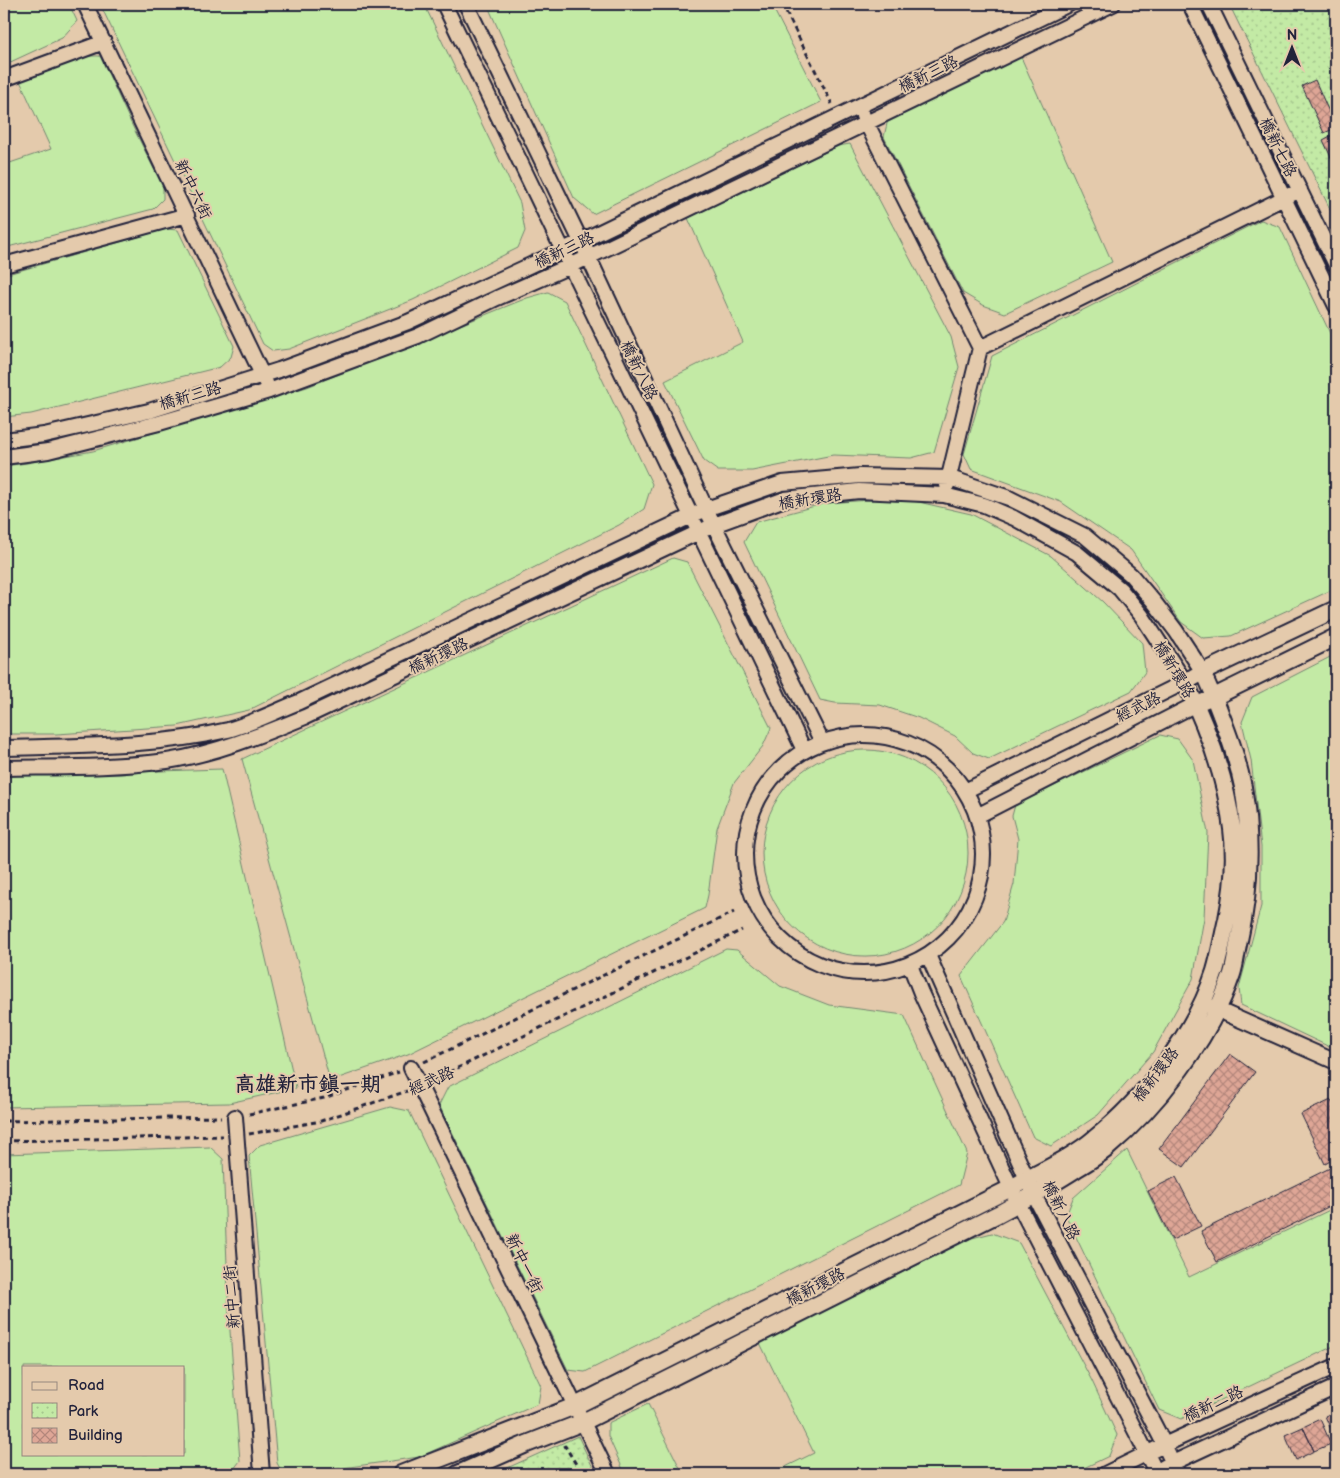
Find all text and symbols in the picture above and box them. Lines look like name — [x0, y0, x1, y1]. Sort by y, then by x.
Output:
north arrow — [1268, 22, 1318, 72]
text: N — [1287, 27, 1297, 44]
street label: 橋新三路 — [896, 52, 962, 97]
street label: 橋新七路 — [1255, 115, 1300, 181]
street label: 新中六街 — [170, 157, 215, 223]
street label: 橋新三路 — [532, 228, 598, 272]
street label: 橋新八路 — [616, 338, 661, 404]
street label: 橋新三路 — [157, 378, 224, 414]
street label: 橋新環路 — [777, 485, 843, 514]
street label: 橋新環路 — [406, 634, 472, 678]
street label: 橋新環路 — [1149, 637, 1198, 702]
street label: 經武路 — [1113, 688, 1164, 726]
street label: 橋新環路 — [1129, 1044, 1183, 1106]
street label: 經武路 — [406, 1063, 457, 1100]
district label: 高雄新市鎮一期 — [235, 1072, 382, 1097]
street label: 橋新八路 — [1038, 1178, 1083, 1244]
street label: 新中一街 — [501, 1231, 546, 1297]
street label: 新中二街 — [221, 1264, 244, 1329]
street label: 橋新環路 — [783, 1264, 849, 1310]
legend — [22, 1366, 185, 1456]
text: Road — [68, 1376, 104, 1395]
street label: 橋新二路 — [1181, 1382, 1247, 1426]
text: Park — [68, 1402, 99, 1421]
text: Building — [68, 1426, 123, 1445]

